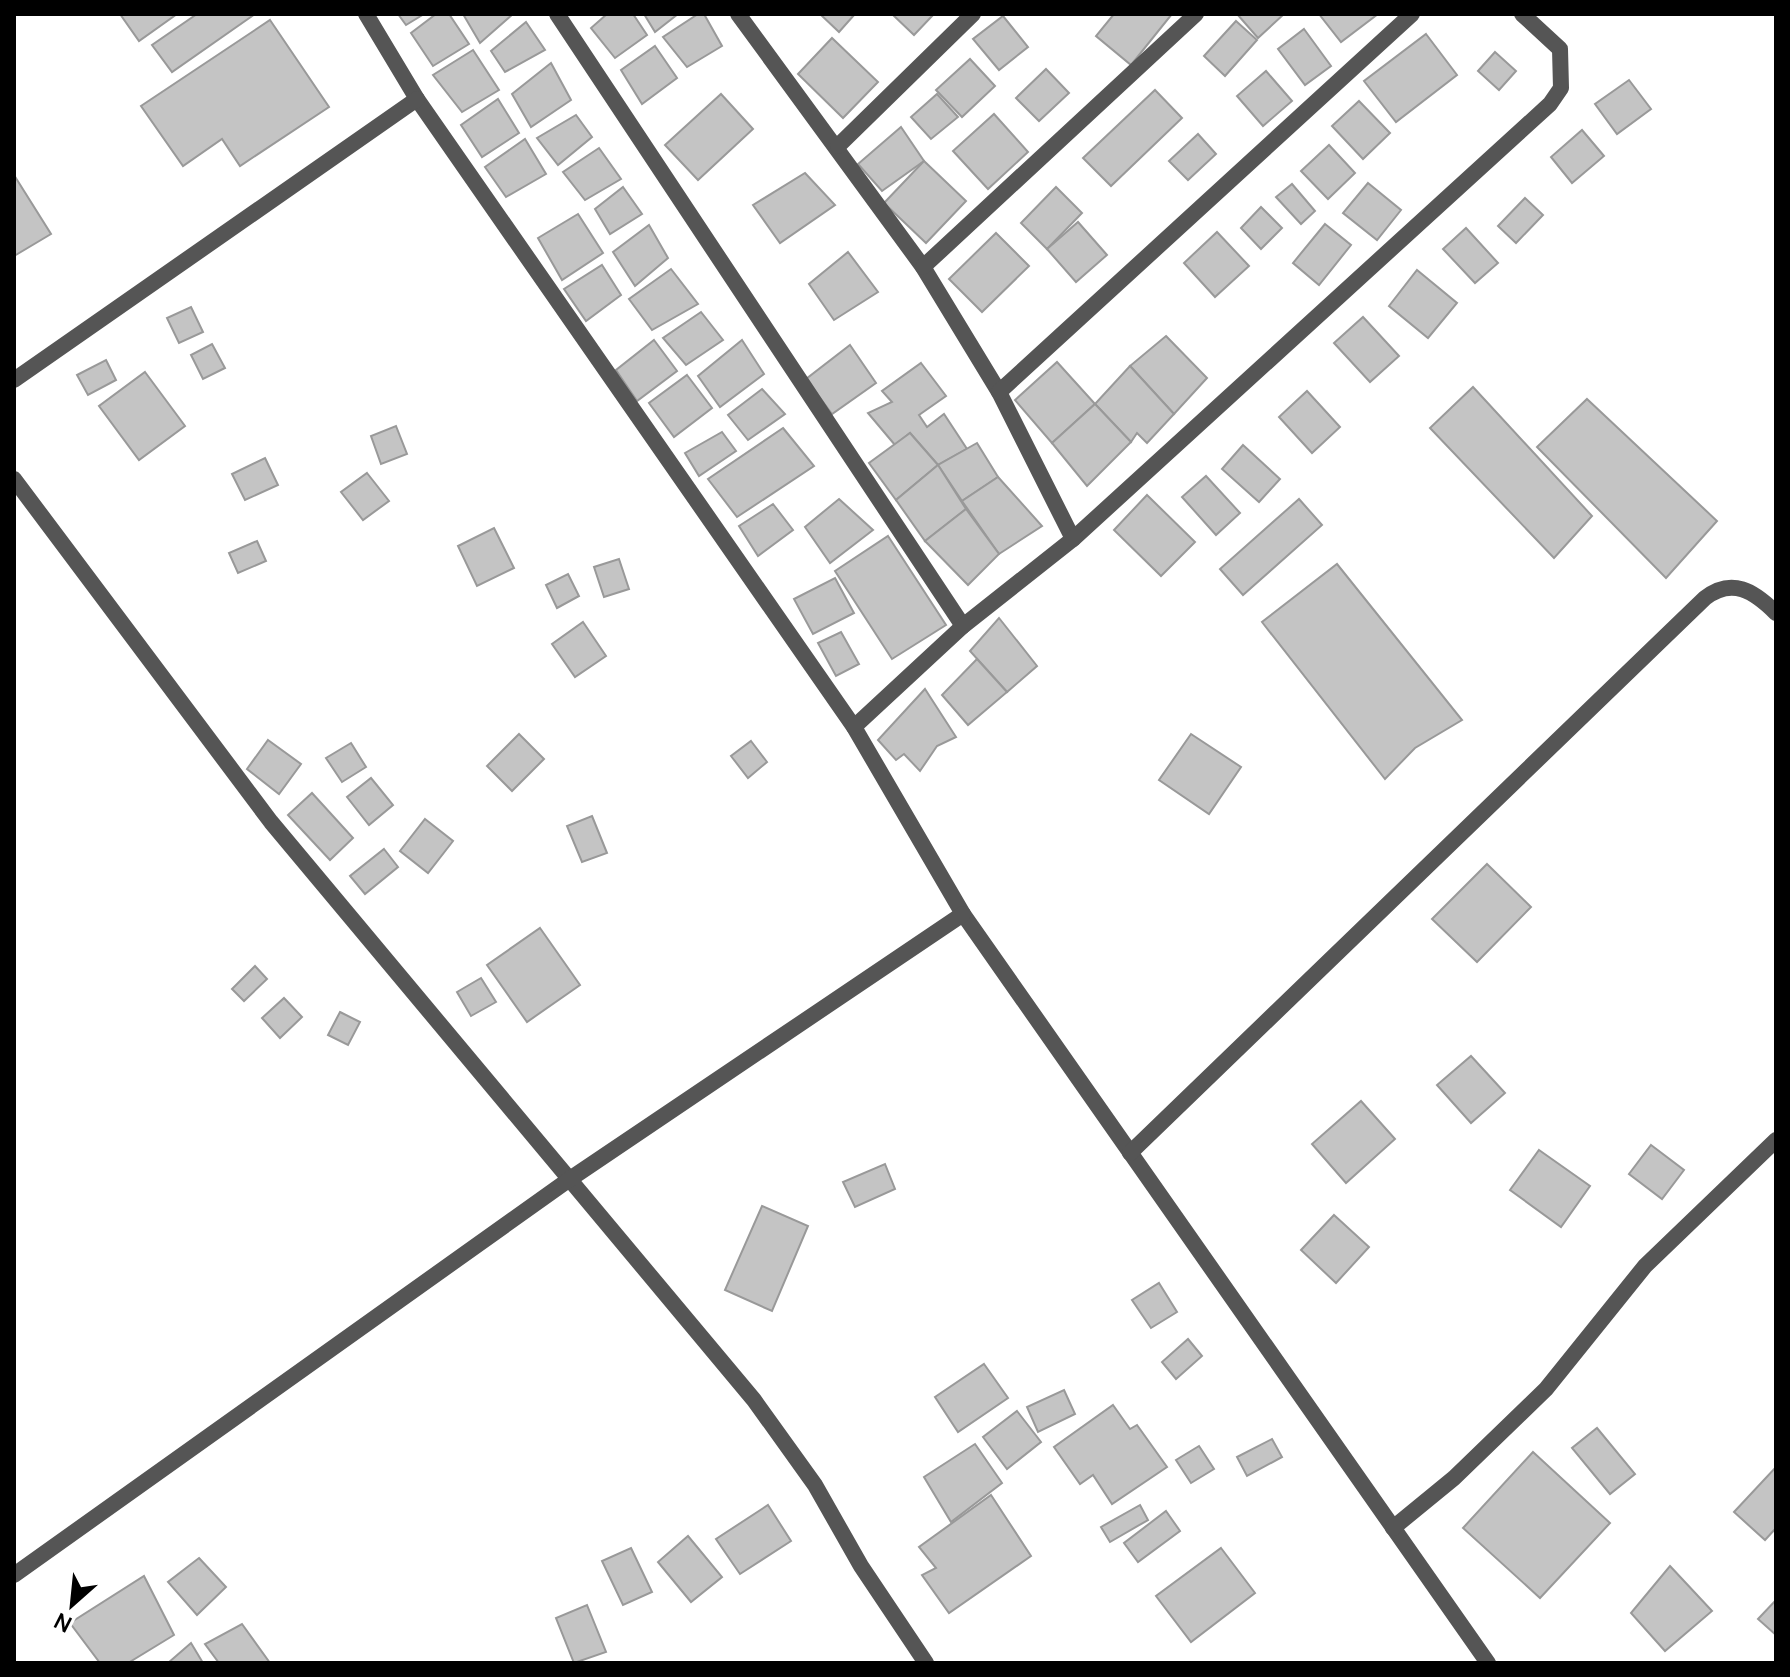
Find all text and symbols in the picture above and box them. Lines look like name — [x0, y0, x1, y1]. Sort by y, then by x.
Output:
north arrow — [32, 1565, 112, 1645]
text: N — [49, 1606, 77, 1640]

